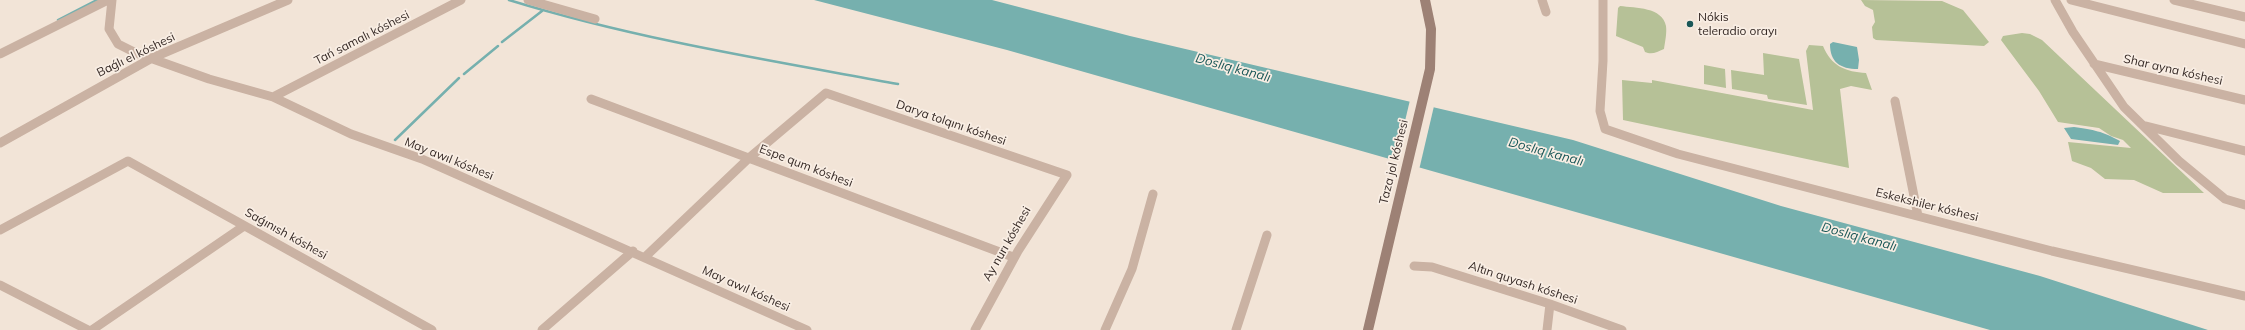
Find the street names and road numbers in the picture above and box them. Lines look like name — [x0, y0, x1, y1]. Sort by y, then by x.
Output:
street label: Tań samalı kóshesi — [312, 8, 412, 68]
street label: Baǵlı el kóshesi — [95, 30, 177, 80]
street label: Shar ayna kóshesi — [2122, 52, 2224, 88]
street label: Darya tolqını kóshesi — [894, 97, 1008, 149]
street label: Taza jol kóshesi — [1376, 118, 1412, 206]
street label: May awıl kóshesi — [402, 135, 496, 183]
street label: Espe qum kóshesi — [757, 142, 855, 190]
street label: Eskekshiler kóshesi — [1874, 185, 1980, 225]
street label: Ay nurı kóshesi — [980, 204, 1034, 284]
street label: Saǵınısh kóshesi — [242, 205, 330, 263]
street label: Altın quyash kóshesi — [1467, 259, 1579, 307]
street label: May awıl kóshesi — [700, 263, 792, 315]

